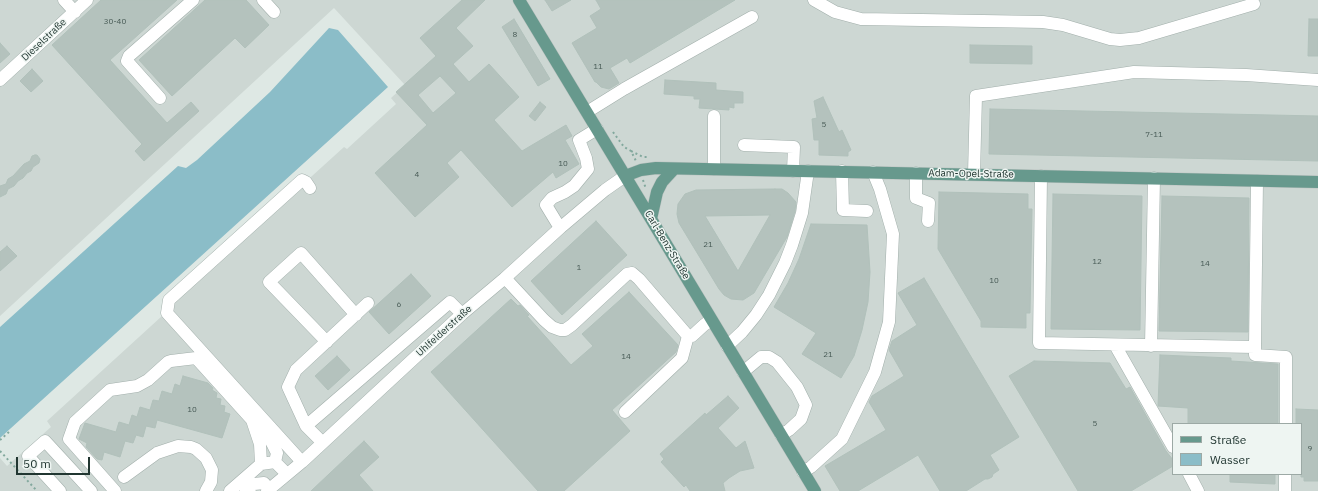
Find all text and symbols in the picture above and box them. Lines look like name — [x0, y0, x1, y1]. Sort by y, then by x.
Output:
street label: Dieselstraße — [19, 16, 69, 64]
house number: 30-40 — [104, 17, 126, 27]
house number: 8 — [513, 30, 517, 40]
house number: 11 — [593, 62, 603, 72]
house number: 5 — [822, 120, 826, 130]
house number: 7-11 — [1145, 130, 1163, 140]
house number: 10 — [558, 159, 568, 169]
street label: Adam-Opel-Straße — [928, 167, 1014, 181]
house number: 4 — [415, 170, 419, 180]
street label: Carl-Benz-Straße — [642, 209, 692, 281]
house number: 21 — [703, 240, 713, 250]
house number: 12 — [1092, 257, 1102, 267]
house number: 14 — [1200, 259, 1210, 269]
house number: 1 — [577, 263, 581, 273]
house number: 10 — [989, 276, 999, 286]
house number: 6 — [397, 300, 401, 310]
street label: Uhlfelderstraße — [414, 303, 474, 359]
house number: 21 — [823, 350, 833, 360]
house number: 14 — [621, 352, 631, 362]
house number: 10 — [187, 405, 197, 415]
house number: 5 — [1093, 419, 1097, 429]
legend — [1172, 423, 1302, 475]
text: Straße — [1210, 432, 1246, 447]
house number: 9 — [1308, 444, 1312, 454]
scale bar — [18, 449, 92, 475]
text: Wasser — [1210, 452, 1250, 467]
text: 50 m — [23, 456, 51, 471]

